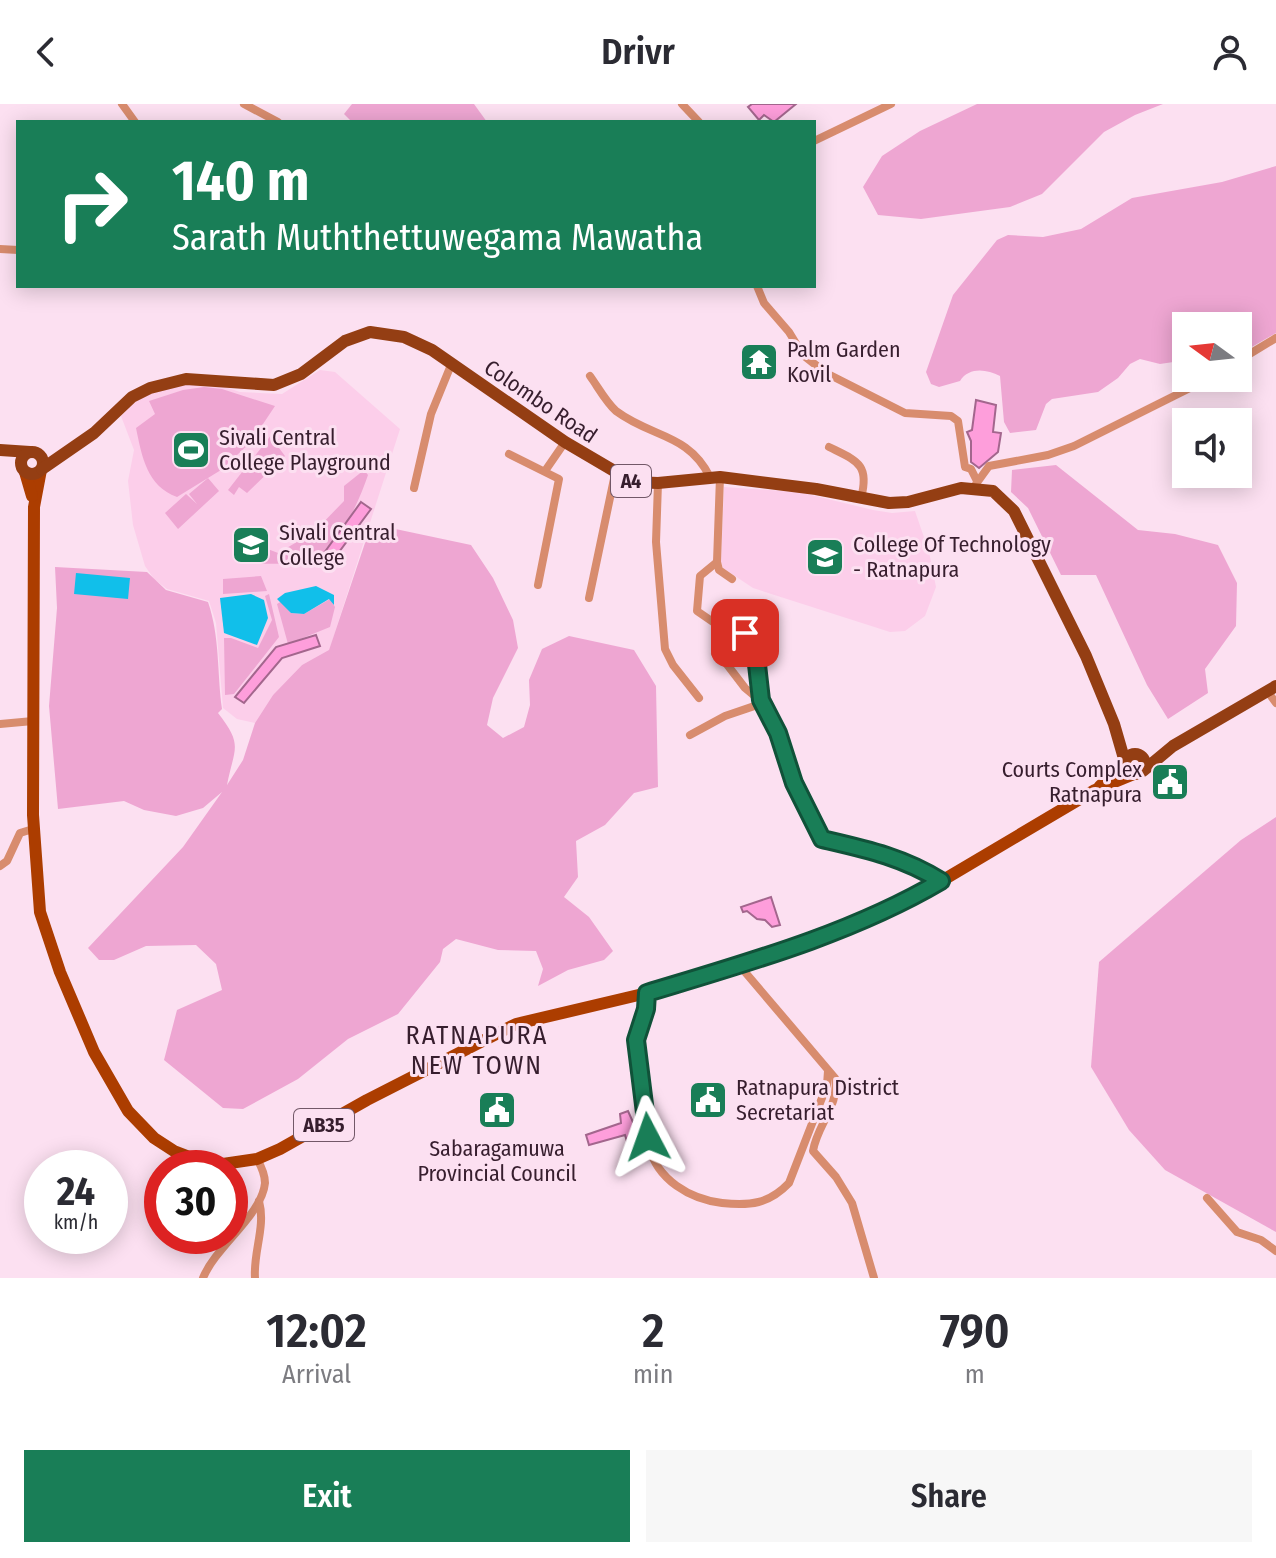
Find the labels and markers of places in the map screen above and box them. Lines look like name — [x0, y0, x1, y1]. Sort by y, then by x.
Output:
place label: Palm Garden Kovil — [787, 336, 901, 388]
temple icon: Palm Garden Kovil — [738, 341, 780, 383]
place label: Sivali Central College Playground — [219, 424, 391, 476]
sports icon: Sivali Central College Playground — [170, 429, 212, 471]
place label: Sivali Central College — [279, 519, 396, 571]
school or university icon: Sivali Central College — [230, 524, 272, 566]
place label: College Of Technology - Ratnapura — [853, 531, 1051, 583]
school or university icon: College Of Technology - Ratnapura — [804, 536, 846, 578]
pin — [711, 599, 779, 667]
place label: Courts Complex Ratnapura — [1002, 756, 1142, 808]
public building icon: Courts Complex Ratnapura — [1149, 761, 1191, 803]
place label: Ratnapura District Secretariat — [736, 1074, 900, 1126]
public building icon: Ratnapura District Secretariat — [687, 1079, 729, 1121]
public building icon: Sabaragamuwa Provincial Council — [476, 1089, 518, 1131]
place label: Sabaragamuwa Provincial Council — [417, 1135, 577, 1187]

